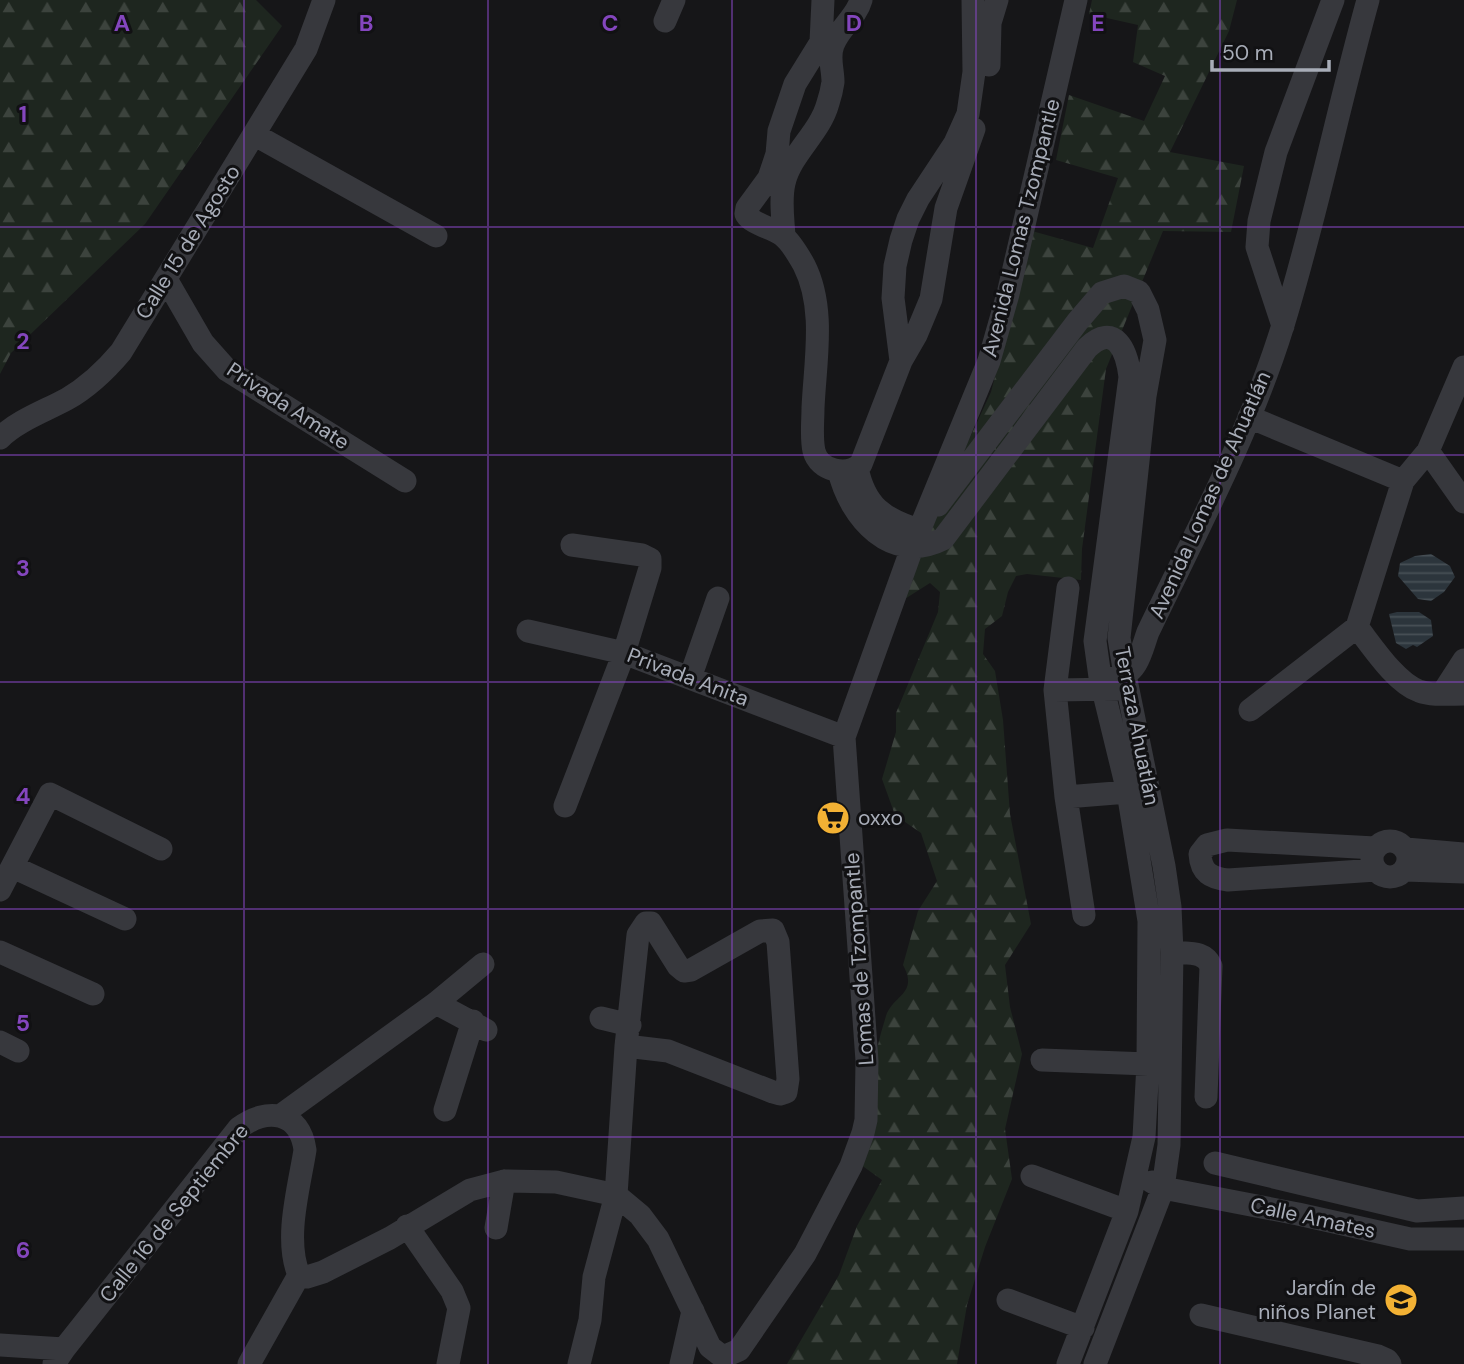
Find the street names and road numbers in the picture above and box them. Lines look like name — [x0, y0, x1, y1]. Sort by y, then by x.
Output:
street label: Avenida Lomas Tzompantle — [975, 96, 1067, 360]
street label: Calle 15 de Agosto — [129, 159, 247, 325]
street label: Privada Amate — [221, 356, 355, 456]
street label: Avenida Lomas de Ahuatlán — [1143, 367, 1277, 623]
street label: Privada Anita — [623, 641, 753, 713]
street label: Terraza Ahuatlán — [1108, 644, 1166, 808]
street label: Lomas de Tzompantle — [838, 852, 880, 1066]
street label: Calle 16 de Septiembre — [93, 1118, 255, 1308]
street label: Calle Amates — [1248, 1191, 1378, 1245]

